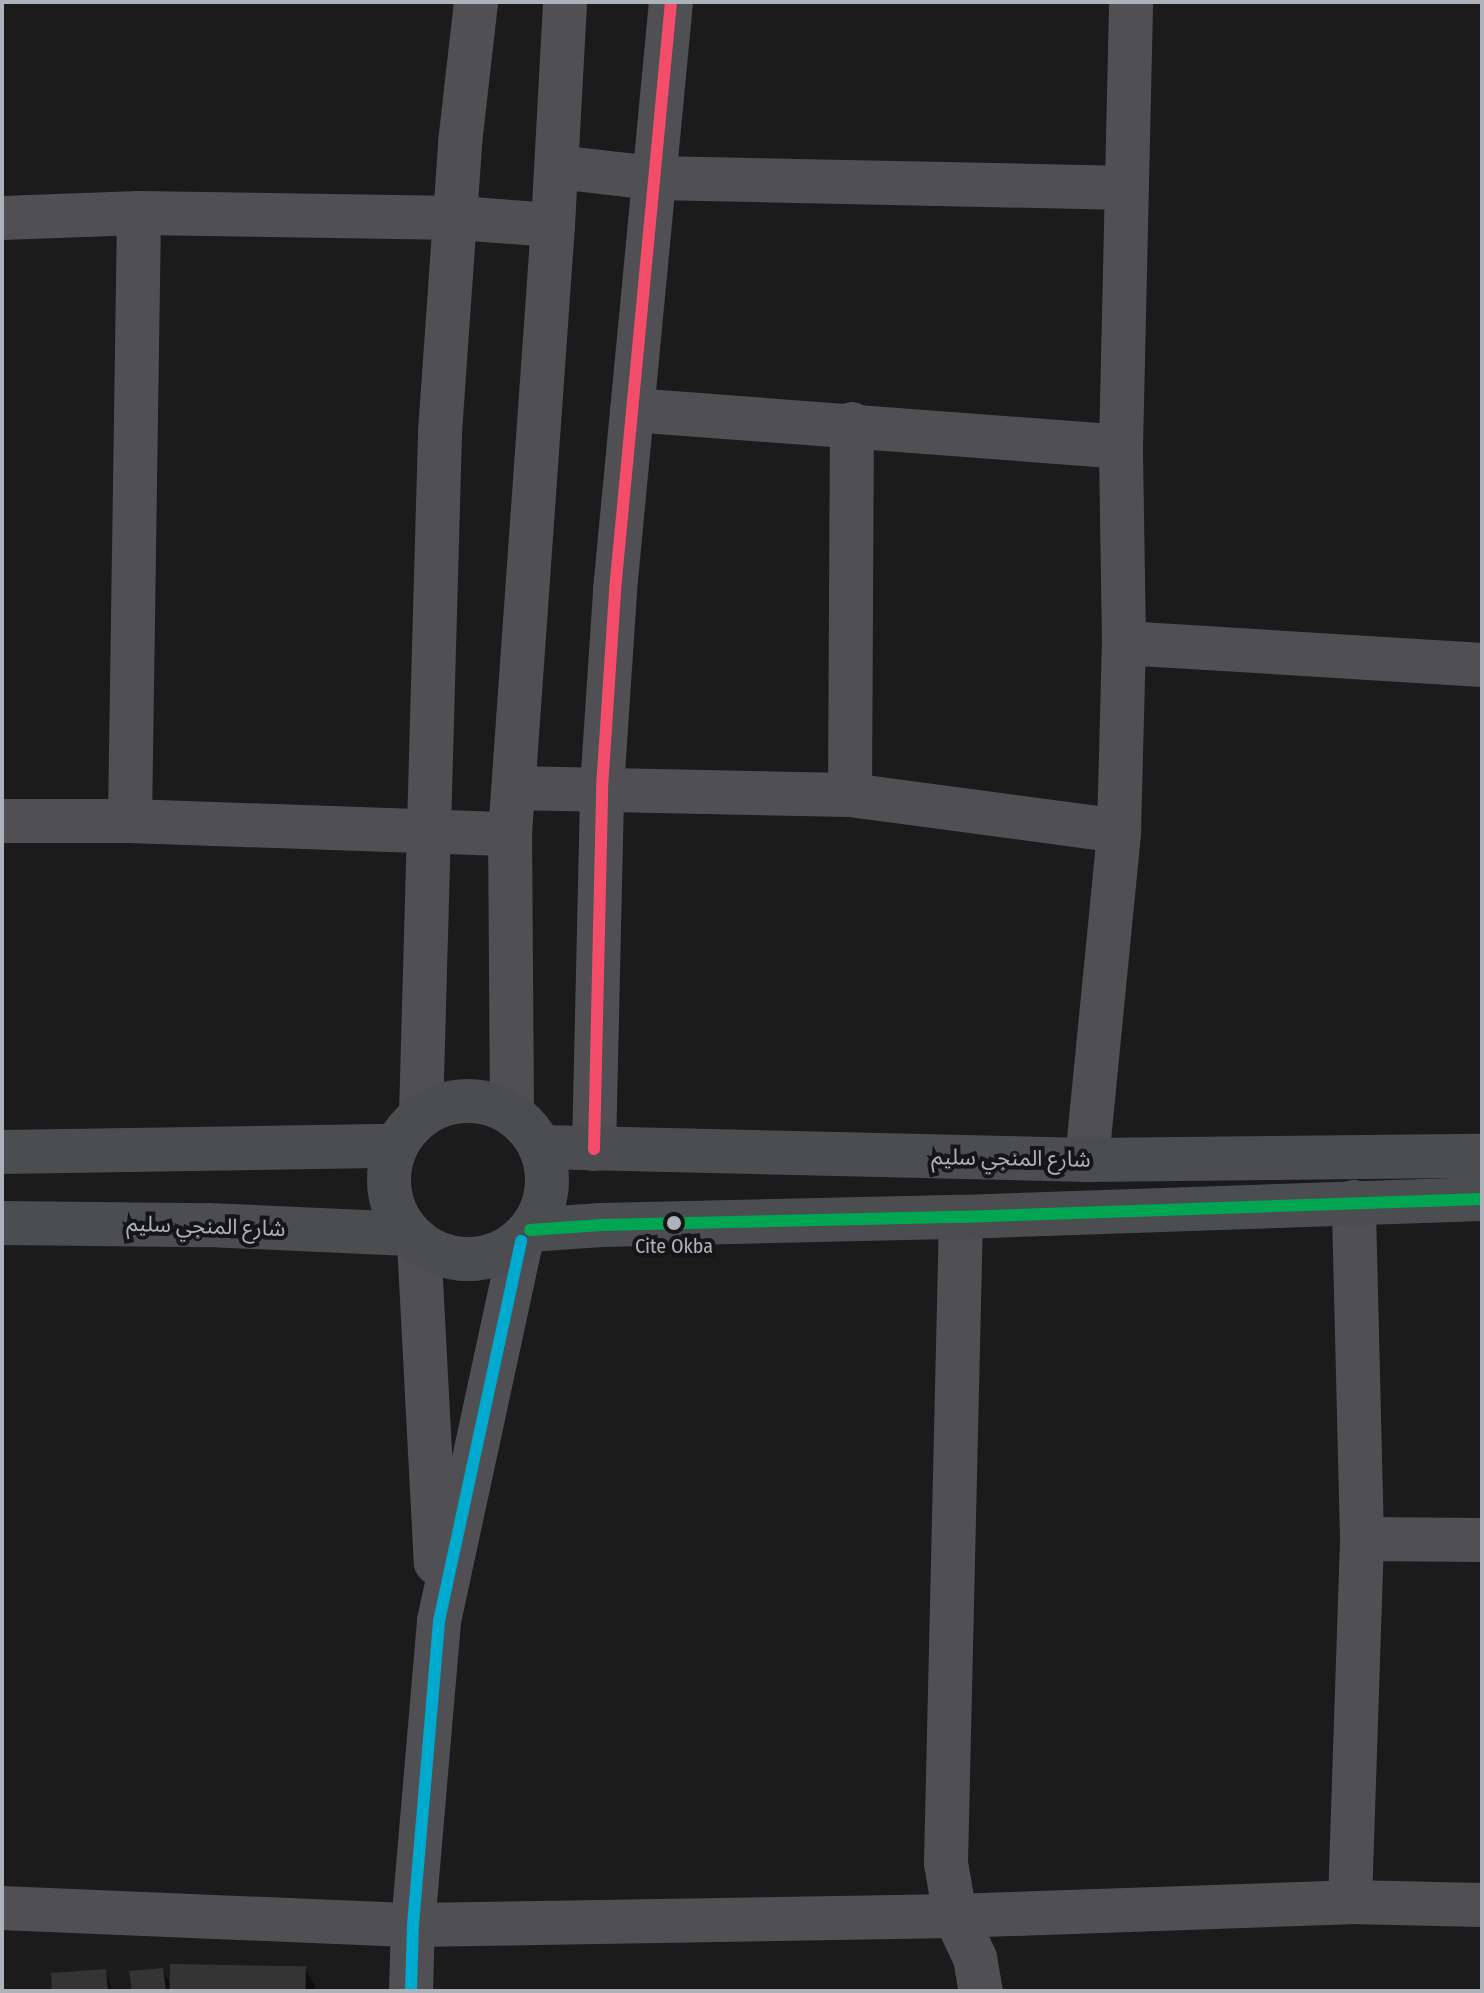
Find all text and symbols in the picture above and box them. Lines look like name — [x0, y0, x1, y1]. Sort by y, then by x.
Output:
street label: شارع المنجي سليم — [931, 1143, 1091, 1173]
street label: شارع المنجي سليم — [126, 1210, 286, 1242]
marker: Cite Okba — [666, 1215, 682, 1231]
place label: Cite Okba — [635, 1234, 713, 1258]

